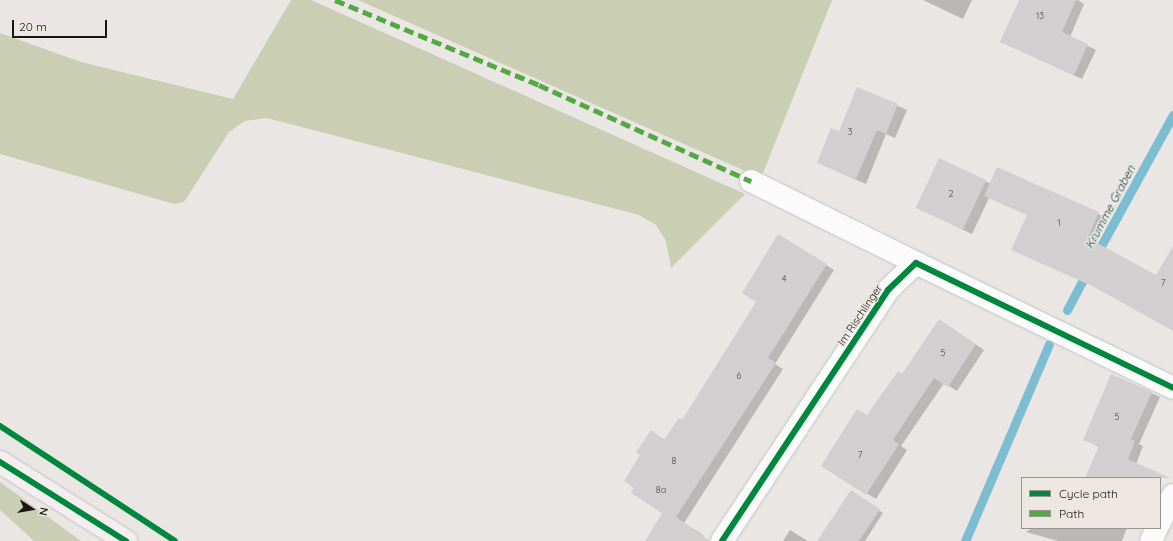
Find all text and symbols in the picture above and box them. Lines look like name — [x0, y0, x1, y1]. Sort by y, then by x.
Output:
house number: 13 — [1036, 11, 1044, 21]
scale bar — [14, 12, 109, 38]
text: 20 m — [19, 19, 47, 34]
house number: 3 — [848, 127, 852, 137]
water label: Krumme Graben — [1082, 163, 1138, 251]
house number: 2 — [949, 189, 953, 199]
house number: 1 — [1057, 218, 1061, 228]
house number: 4 — [782, 274, 786, 284]
house number: 7 — [1161, 278, 1165, 288]
street label: Im Rischlinger — [835, 282, 885, 348]
house number: 5 — [941, 348, 945, 358]
house number: 6 — [737, 371, 741, 381]
house number: 5 — [1115, 412, 1119, 422]
house number: 7 — [858, 450, 862, 460]
house number: 8 — [672, 456, 676, 466]
legend — [1021, 477, 1161, 529]
house number: 8a — [656, 485, 666, 495]
text: Cycle path — [1059, 486, 1118, 501]
north arrow — [12, 489, 52, 529]
text: N — [36, 506, 51, 517]
text: Path — [1059, 506, 1084, 521]

